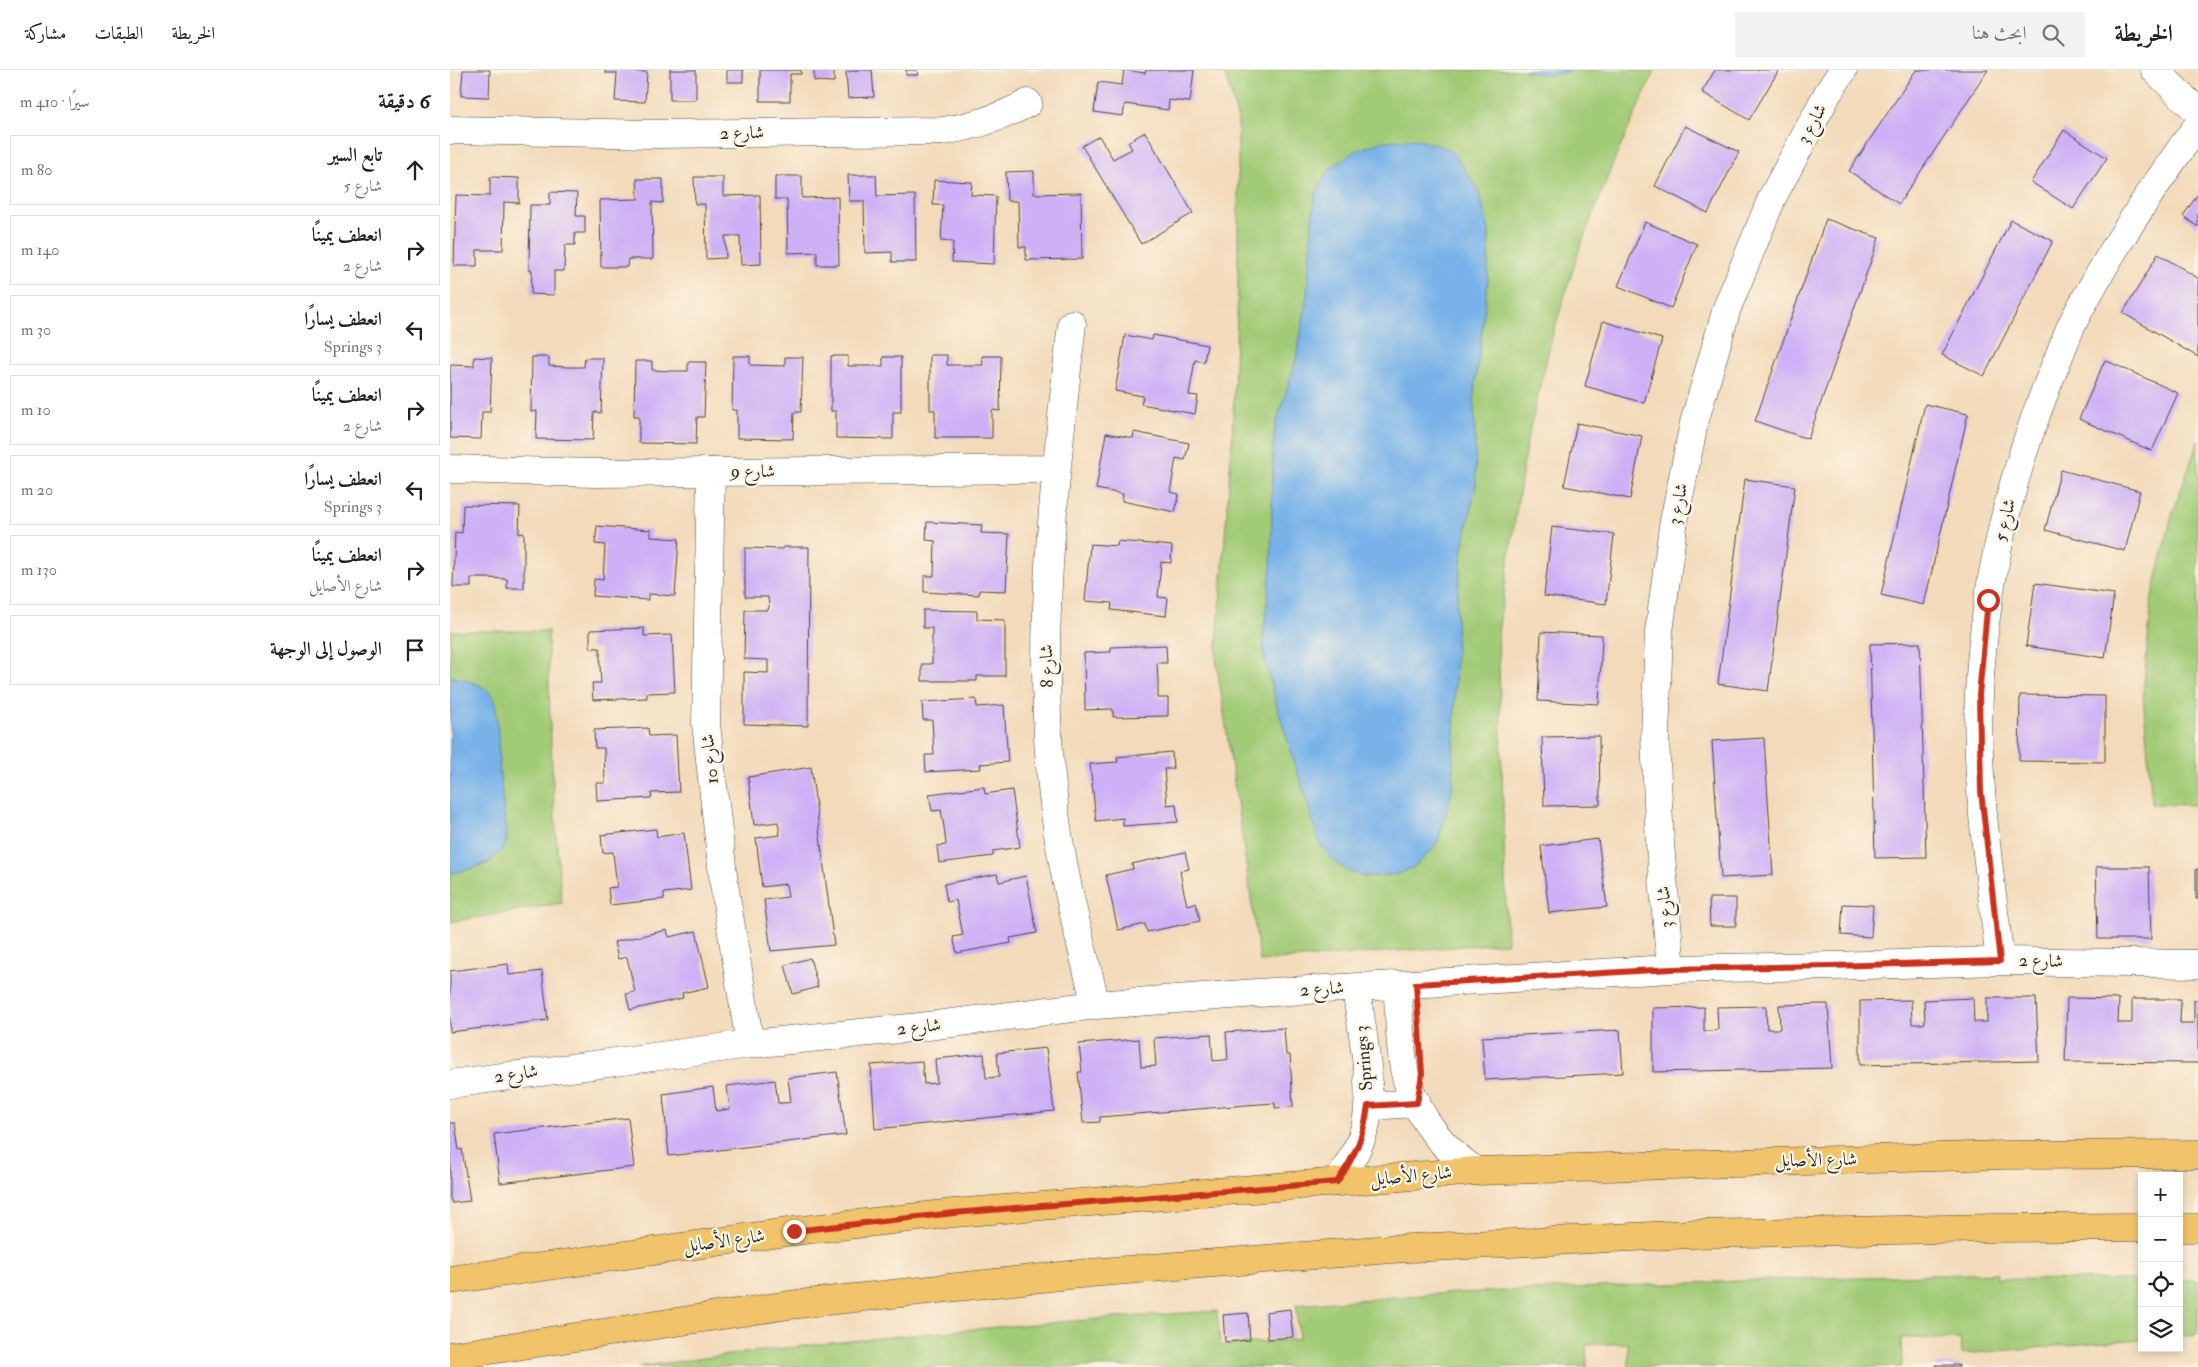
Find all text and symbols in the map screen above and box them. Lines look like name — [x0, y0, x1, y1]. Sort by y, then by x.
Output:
search box — [1735, 12, 2085, 57]
text: الخريطة — [2115, 18, 2173, 49]
text: ابحث هنا — [1972, 21, 2027, 45]
icon: search — [2039, 21, 2067, 49]
text: مشاركة — [25, 22, 66, 45]
text: الطبقات — [94, 22, 143, 45]
text: الخريطة — [171, 22, 215, 45]
text: 6 دقيقة — [378, 88, 430, 115]
text: سيرًا · 410 m — [20, 92, 89, 112]
street label: شارع 3 — [1792, 100, 1835, 149]
street label: شارع 2 — [720, 121, 764, 148]
text: تابع السير — [328, 143, 382, 167]
icon: ahead — [401, 156, 429, 184]
text: 80 m — [21, 160, 53, 180]
text: شارع 5 — [344, 176, 382, 196]
text: انعطف يمينًا — [312, 223, 382, 247]
icon: right — [401, 236, 429, 264]
text: 140 m — [21, 240, 59, 260]
text: شارع 2 — [343, 256, 382, 276]
text: انعطف يسارًا — [304, 307, 382, 331]
icon: left — [401, 316, 429, 344]
text: 30 m — [21, 320, 51, 340]
text: Springs 3 — [324, 337, 382, 357]
text: انعطف يمينًا — [312, 383, 382, 407]
icon: right — [401, 396, 429, 424]
text: 10 m — [21, 400, 51, 420]
text: شارع 2 — [343, 416, 382, 436]
street label: شارع 9 — [729, 460, 775, 486]
text: انعطف يسارًا — [304, 467, 382, 491]
icon: left — [401, 476, 429, 504]
text: 20 m — [21, 480, 53, 500]
street label: شارع 3 — [1663, 481, 1696, 527]
street label: شارع 5 — [1989, 496, 2024, 544]
text: Springs 3 — [324, 497, 382, 517]
text: انعطف يمينًا — [312, 543, 382, 567]
icon: right — [401, 556, 429, 584]
text: 130 m — [21, 560, 57, 580]
text: شارع الأصايل — [309, 576, 382, 596]
route start — [1977, 589, 2000, 612]
icon: arrive — [401, 636, 429, 664]
text: الوصول إلى الوجهة — [270, 637, 382, 661]
street label: شارع 8 — [1035, 644, 1062, 688]
street label: شارع 10 — [696, 732, 727, 785]
street label: شارع 3 — [1652, 885, 1681, 929]
street label: شارع 2 — [2019, 949, 2063, 976]
street label: شارع 2 — [1299, 976, 1345, 1005]
street label: شارع 2 — [896, 1013, 942, 1044]
street label: Springs 3 — [1350, 1024, 1378, 1092]
street label: شارع 2 — [493, 1060, 540, 1091]
street label: شارع الأصايل — [1775, 1146, 1857, 1175]
street label: شارع الأصايل — [1369, 1159, 1453, 1194]
map controls — [2138, 1172, 2183, 1352]
button: + — [2138, 1172, 2183, 1217]
button: − — [2138, 1217, 2183, 1262]
route end — [783, 1220, 806, 1243]
street label: شارع الأصايل — [681, 1222, 767, 1261]
button: locate — [2138, 1262, 2183, 1307]
button: layers — [2138, 1307, 2183, 1352]

